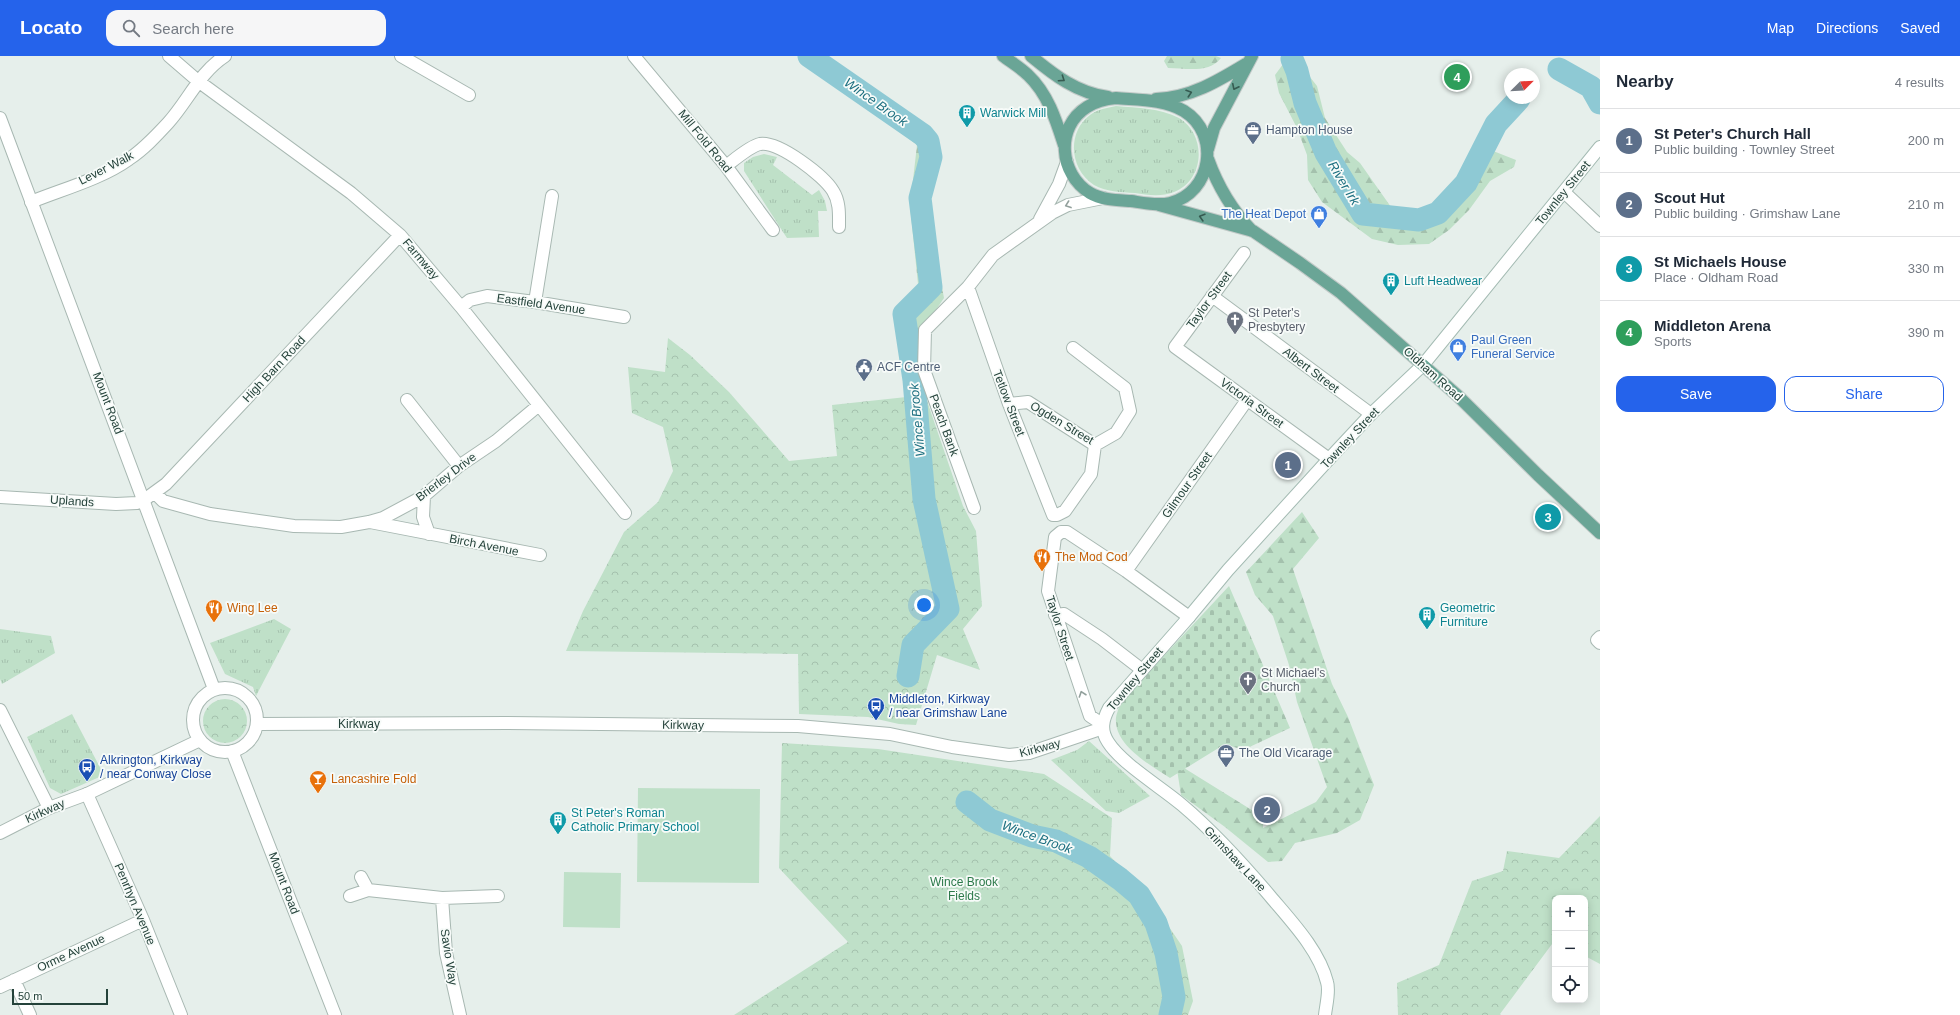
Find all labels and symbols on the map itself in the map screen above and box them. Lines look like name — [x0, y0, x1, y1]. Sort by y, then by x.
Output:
pin: 4 — [1444, 62, 1470, 92]
north arrow — [1504, 68, 1540, 104]
water label: Wince Brook — [842, 75, 912, 130]
one-way arrow — [1058, 75, 1065, 82]
one-way arrow — [1232, 82, 1240, 90]
one-way arrow — [1185, 89, 1192, 98]
building icon: Warwick Mill — [957, 103, 977, 128]
place label: Warwick Mill — [980, 106, 1046, 120]
street label: Mill Fold Road — [675, 107, 735, 175]
office icon: Hampton House — [1243, 120, 1263, 145]
place label: Hampton House — [1266, 123, 1353, 137]
street label: Lever Walk — [76, 148, 137, 188]
street label: Townley Street — [1533, 157, 1594, 228]
water label: River Irk — [1325, 158, 1364, 209]
one-way arrow — [1065, 201, 1072, 209]
shop icon: The Heat Depot — [1309, 204, 1329, 229]
place label: The Heat Depot — [1221, 207, 1307, 221]
one-way arrow — [1198, 213, 1205, 222]
street label: Farmway — [400, 236, 442, 282]
street label: Taylor Street — [1184, 268, 1235, 331]
building icon: Luft Headwear — [1381, 271, 1401, 296]
place label: Luft Headwear — [1404, 274, 1482, 288]
street label: Eastfield Avenue — [496, 291, 586, 317]
place label: St Peter's Presbytery — [1248, 306, 1305, 334]
church icon: St Peter's Presbytery — [1225, 310, 1245, 335]
street label: High Barn Road — [240, 333, 308, 405]
place label: Paul Green Funeral Service — [1471, 333, 1555, 361]
shop icon: Paul Green Funeral Service — [1448, 337, 1468, 362]
street label: Albert Street — [1280, 344, 1342, 396]
street label: Oldham Road — [1401, 344, 1465, 404]
public building icon: ACF Centre — [854, 357, 874, 382]
place label: ACF Centre — [877, 360, 941, 374]
street label: Tetlow Street — [990, 368, 1028, 439]
street label: Mount Road — [90, 370, 126, 436]
street label: Victoria Street — [1217, 375, 1287, 431]
water label: Wince Brook — [906, 381, 928, 457]
street label: Peach Bank — [926, 392, 962, 459]
street label: Ogden Street — [1028, 399, 1097, 448]
street label: Townley Street — [1318, 404, 1382, 472]
street label: Gilmour Street — [1159, 449, 1215, 521]
street label: Brierley Drive — [413, 450, 479, 504]
pin: 1 — [1275, 450, 1301, 480]
street label: Uplands — [50, 492, 94, 510]
pin: 3 — [1535, 502, 1561, 532]
street label: Birch Avenue — [448, 531, 520, 559]
restaurant icon: The Mod Cod — [1032, 547, 1052, 572]
place label: The Mod Cod — [1055, 550, 1128, 564]
street label: Taylor Street — [1043, 594, 1077, 663]
your location — [914, 595, 934, 615]
restaurant icon: Wing Lee — [204, 598, 224, 623]
place label: Wing Lee — [227, 601, 278, 615]
place label: Geometric Furniture — [1440, 601, 1495, 629]
building icon: Geometric Furniture — [1417, 605, 1437, 630]
street label: Townley Street — [1104, 644, 1166, 714]
place label: St Michael's Church — [1261, 666, 1325, 694]
church icon: St Michael's Church — [1238, 670, 1258, 695]
one-way arrow — [1078, 691, 1087, 698]
place label: Middleton, Kirkway / near Grimshaw Lane — [889, 692, 1007, 720]
bus stop icon: Middleton, Kirkway / near Grimshaw Lane — [866, 696, 886, 721]
street label: Kirkway — [338, 717, 380, 731]
street label: Kirkway — [662, 718, 704, 732]
street label: Kirkway — [1018, 736, 1062, 760]
office icon: The Old Vicarage — [1216, 743, 1236, 768]
place label: The Old Vicarage — [1239, 746, 1332, 760]
place label: Alkrington, Kirkway / near Conway Close — [100, 753, 212, 781]
bus stop icon: Alkrington, Kirkway / near Conway Close — [77, 757, 97, 782]
bar icon: Lancashire Fold — [308, 769, 328, 794]
place label: Lancashire Fold — [331, 772, 416, 786]
pin: 2 — [1254, 795, 1280, 825]
street label: Kirkway — [23, 796, 67, 826]
place label: St Peter's Roman Catholic Primary School — [571, 806, 699, 834]
building icon: St Peter's Roman Catholic Primary School — [548, 810, 568, 835]
water label: Wince Brook — [1000, 817, 1076, 857]
street label: Grimshaw Lane — [1201, 823, 1269, 895]
street label: Mount Road — [266, 850, 302, 916]
street label: Penrhyn Avenue — [111, 861, 159, 947]
park label: Wince Brook Fields — [930, 875, 999, 903]
street label: Savio Way — [438, 928, 460, 986]
street label: Orme Avenue — [35, 931, 107, 975]
scale bar — [12, 987, 108, 1006]

